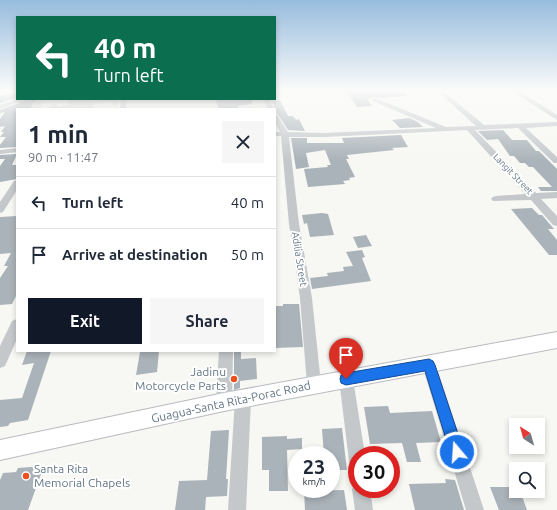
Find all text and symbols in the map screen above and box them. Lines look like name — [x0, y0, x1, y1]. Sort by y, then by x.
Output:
icon: left — [28, 32, 80, 84]
text: 40 m — [94, 32, 156, 63]
text: Turn left — [94, 65, 164, 85]
text: 1 min — [28, 121, 89, 148]
button: close — [222, 121, 264, 163]
text: 90 m · 11:47 — [28, 150, 99, 164]
street label: Langit Street — [491, 152, 535, 197]
icon: left — [28, 192, 50, 214]
text: Turn left — [62, 194, 123, 211]
text: 40 m — [231, 194, 264, 211]
street label: Adilia Street — [290, 231, 309, 287]
icon: arrive — [28, 244, 50, 266]
text: Arrive at destination — [62, 246, 208, 263]
text: 50 m — [231, 246, 264, 263]
button: Exit — [28, 298, 142, 344]
button: Share — [150, 298, 264, 344]
pin — [329, 338, 363, 379]
icon: arrive — [335, 344, 357, 366]
place label: Jadinu Motorcycle Parts — [135, 365, 226, 392]
marker: Jadinu Motorcycle Parts — [229, 374, 239, 384]
street label: Guagua-Santa Rita-Porac Road — [150, 378, 312, 425]
north arrow — [509, 418, 545, 454]
map controls — [509, 418, 545, 498]
position arrow — [436, 431, 478, 473]
speed limit sign: 30 — [348, 446, 400, 498]
text: 23 — [303, 455, 325, 478]
place label: Santa Rita Memorial Chapels — [34, 462, 130, 489]
button: search — [509, 462, 545, 498]
marker: Santa Rita Memorial Chapels — [21, 471, 31, 481]
text: km/h — [302, 476, 326, 487]

